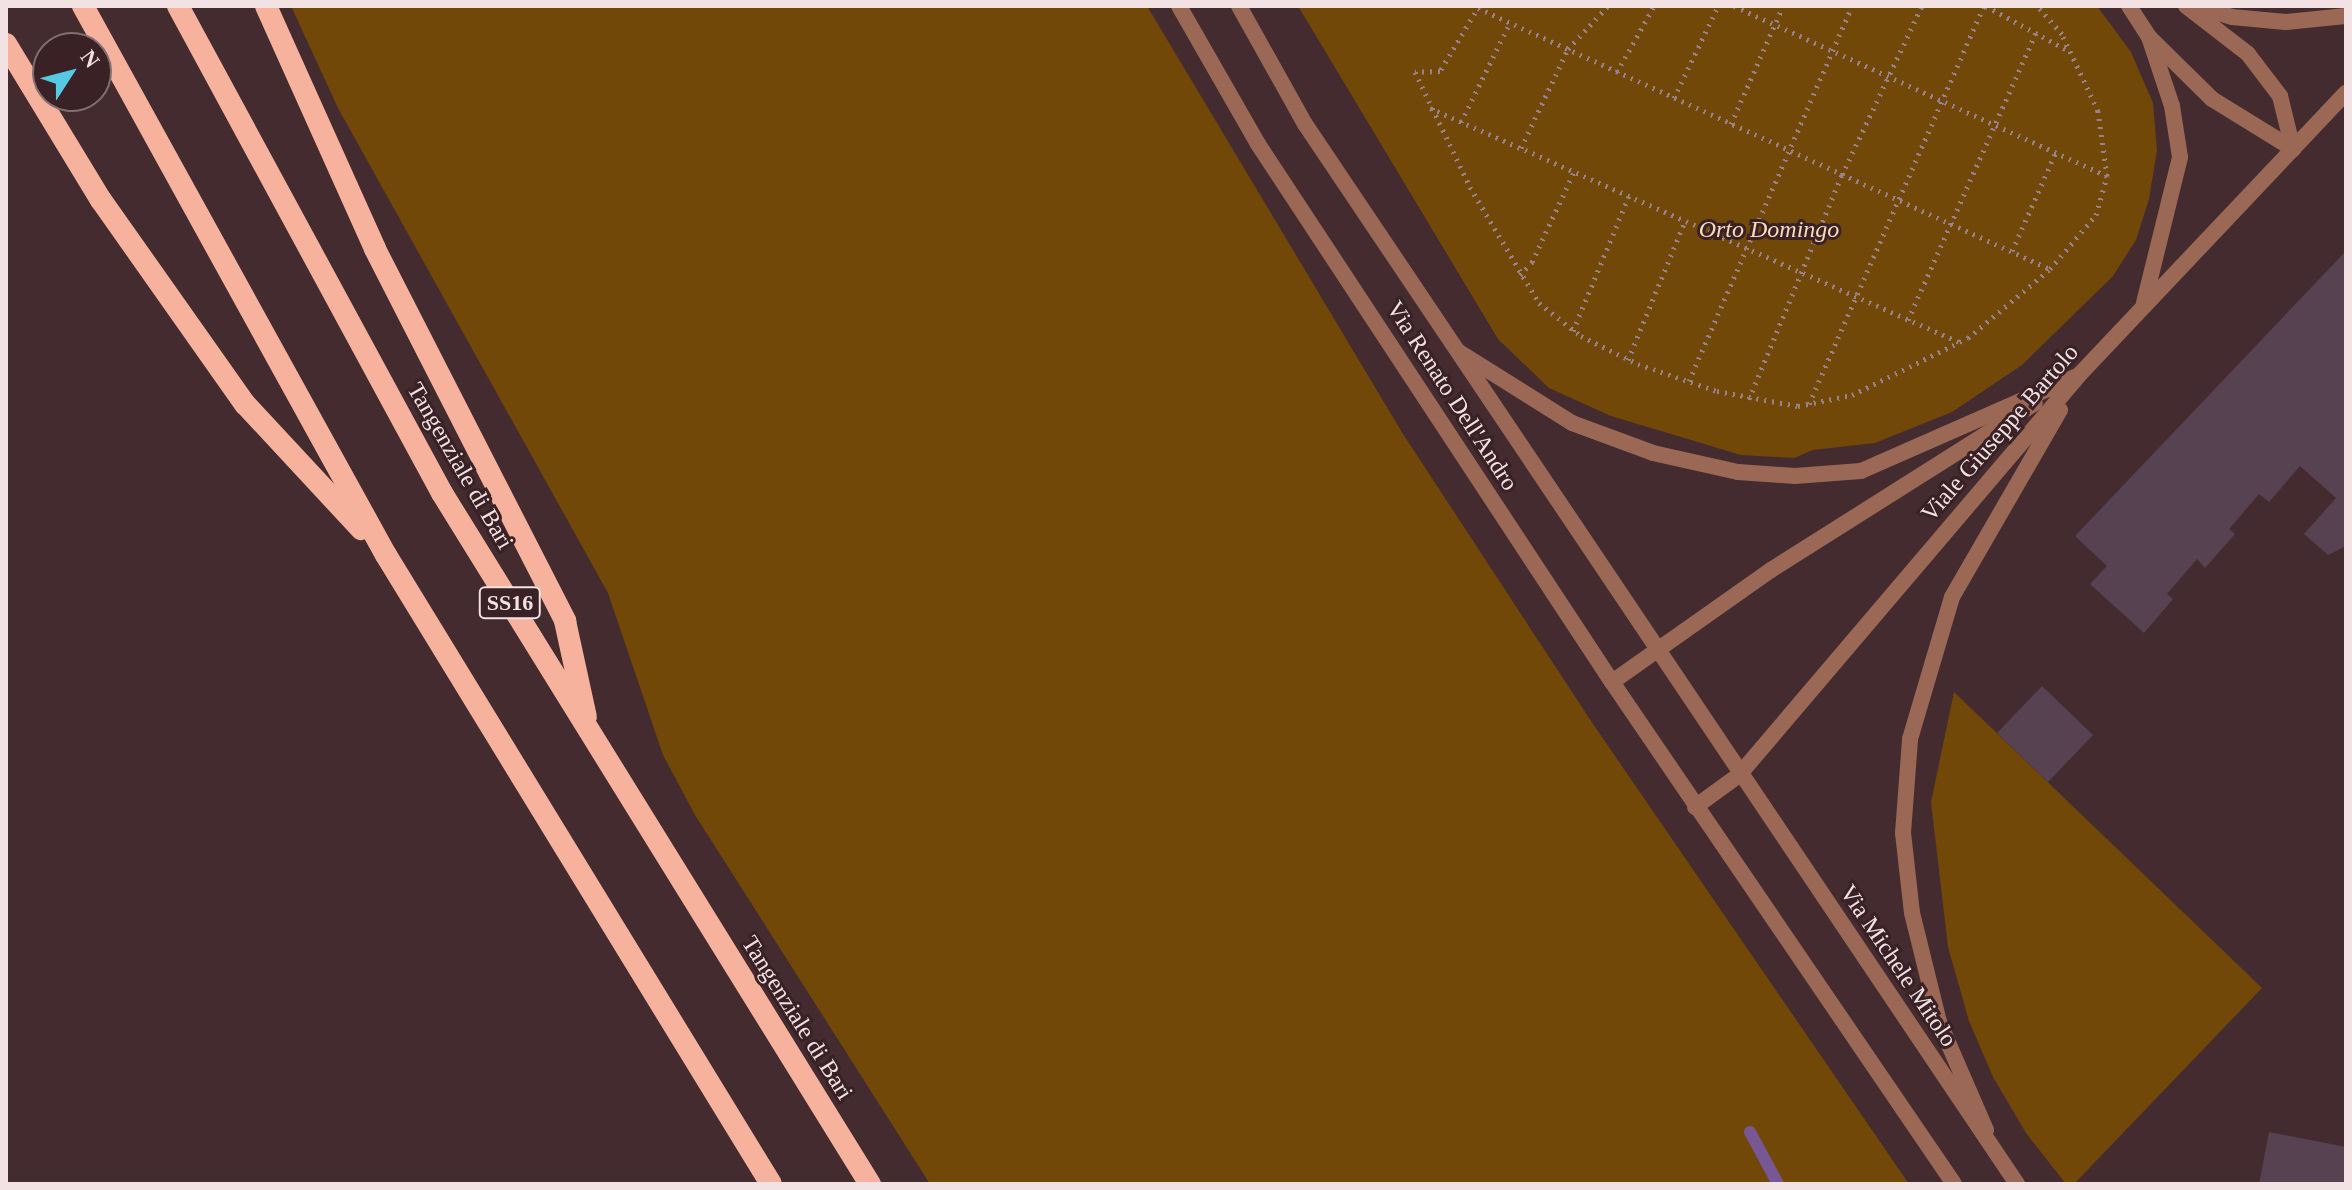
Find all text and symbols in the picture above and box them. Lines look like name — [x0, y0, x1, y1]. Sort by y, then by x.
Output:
north arrow — [32, 32, 112, 112]
text: N — [75, 45, 105, 73]
park label: Orto Domingo — [1699, 216, 1839, 244]
street label: Via Renato Dell'Andro — [1380, 296, 1524, 496]
street label: Viale Giuseppe Bartolo — [1915, 339, 2085, 527]
street label: Tangenziale di Bari — [401, 378, 519, 554]
road number: SS16 — [478, 585, 542, 621]
street label: Via Michele Mitolo — [1833, 880, 1963, 1052]
street label: Tangenziale di Bari — [735, 931, 859, 1105]

